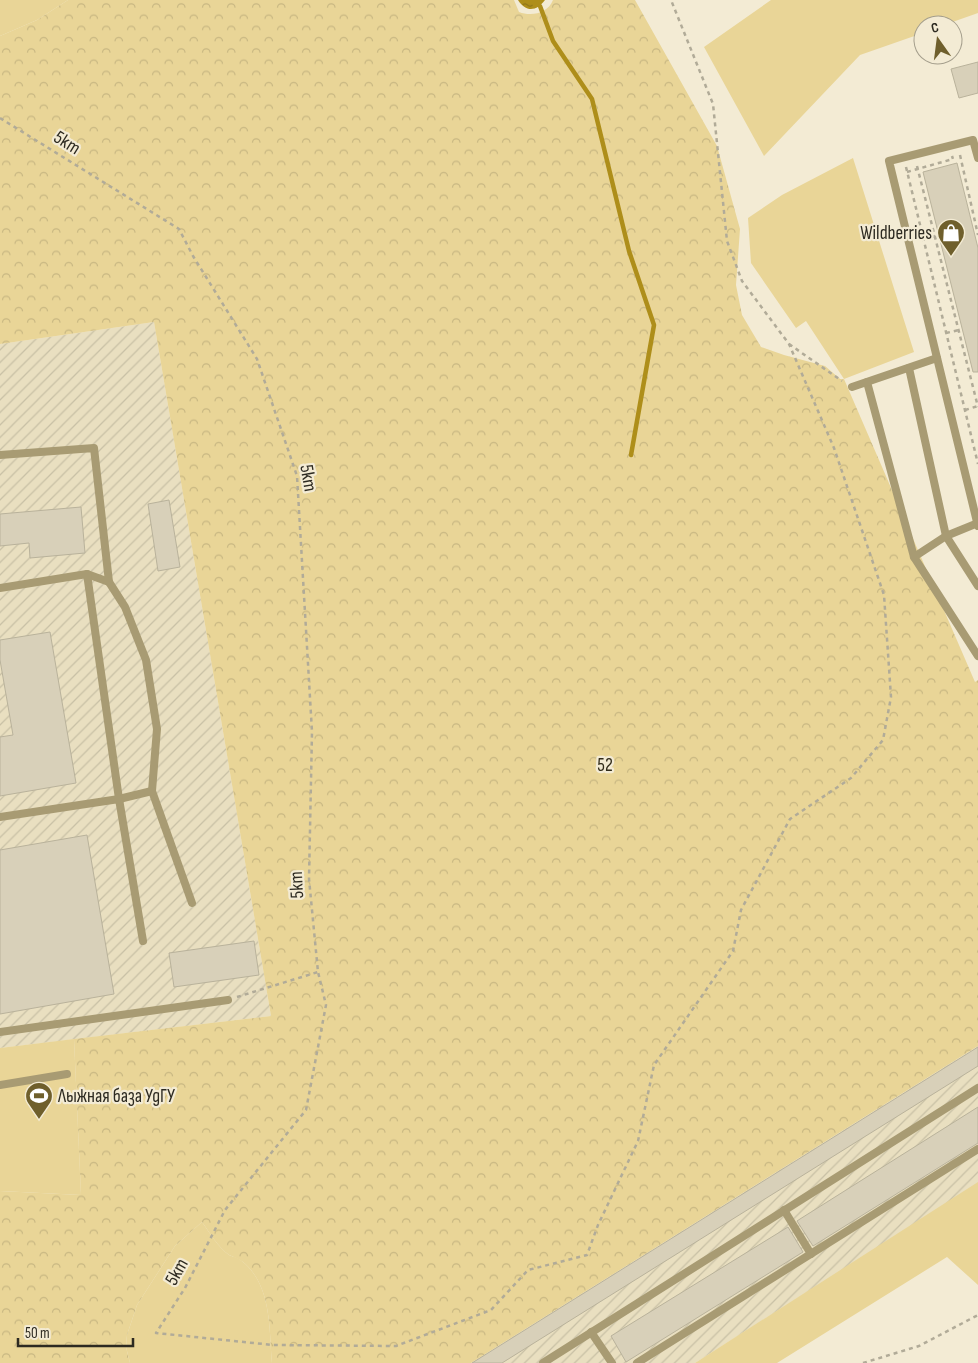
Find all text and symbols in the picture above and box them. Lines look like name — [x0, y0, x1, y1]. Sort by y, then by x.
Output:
north arrow — [913, 15, 963, 65]
text: С — [929, 19, 941, 37]
street label: 5km — [49, 126, 85, 160]
shop icon: Wildberries — [936, 218, 966, 257]
place label: Wildberries — [860, 222, 932, 245]
street label: 5km — [294, 463, 322, 493]
park label: 52 — [597, 754, 613, 777]
street label: 5km — [285, 871, 309, 899]
sports icon: Лыжная база УдГУ — [24, 1081, 54, 1120]
place label: Лыжная база УдГУ — [57, 1085, 175, 1108]
street label: 5km — [160, 1255, 194, 1289]
scale bar — [18, 1316, 132, 1348]
text: 50 m — [25, 1324, 50, 1343]

